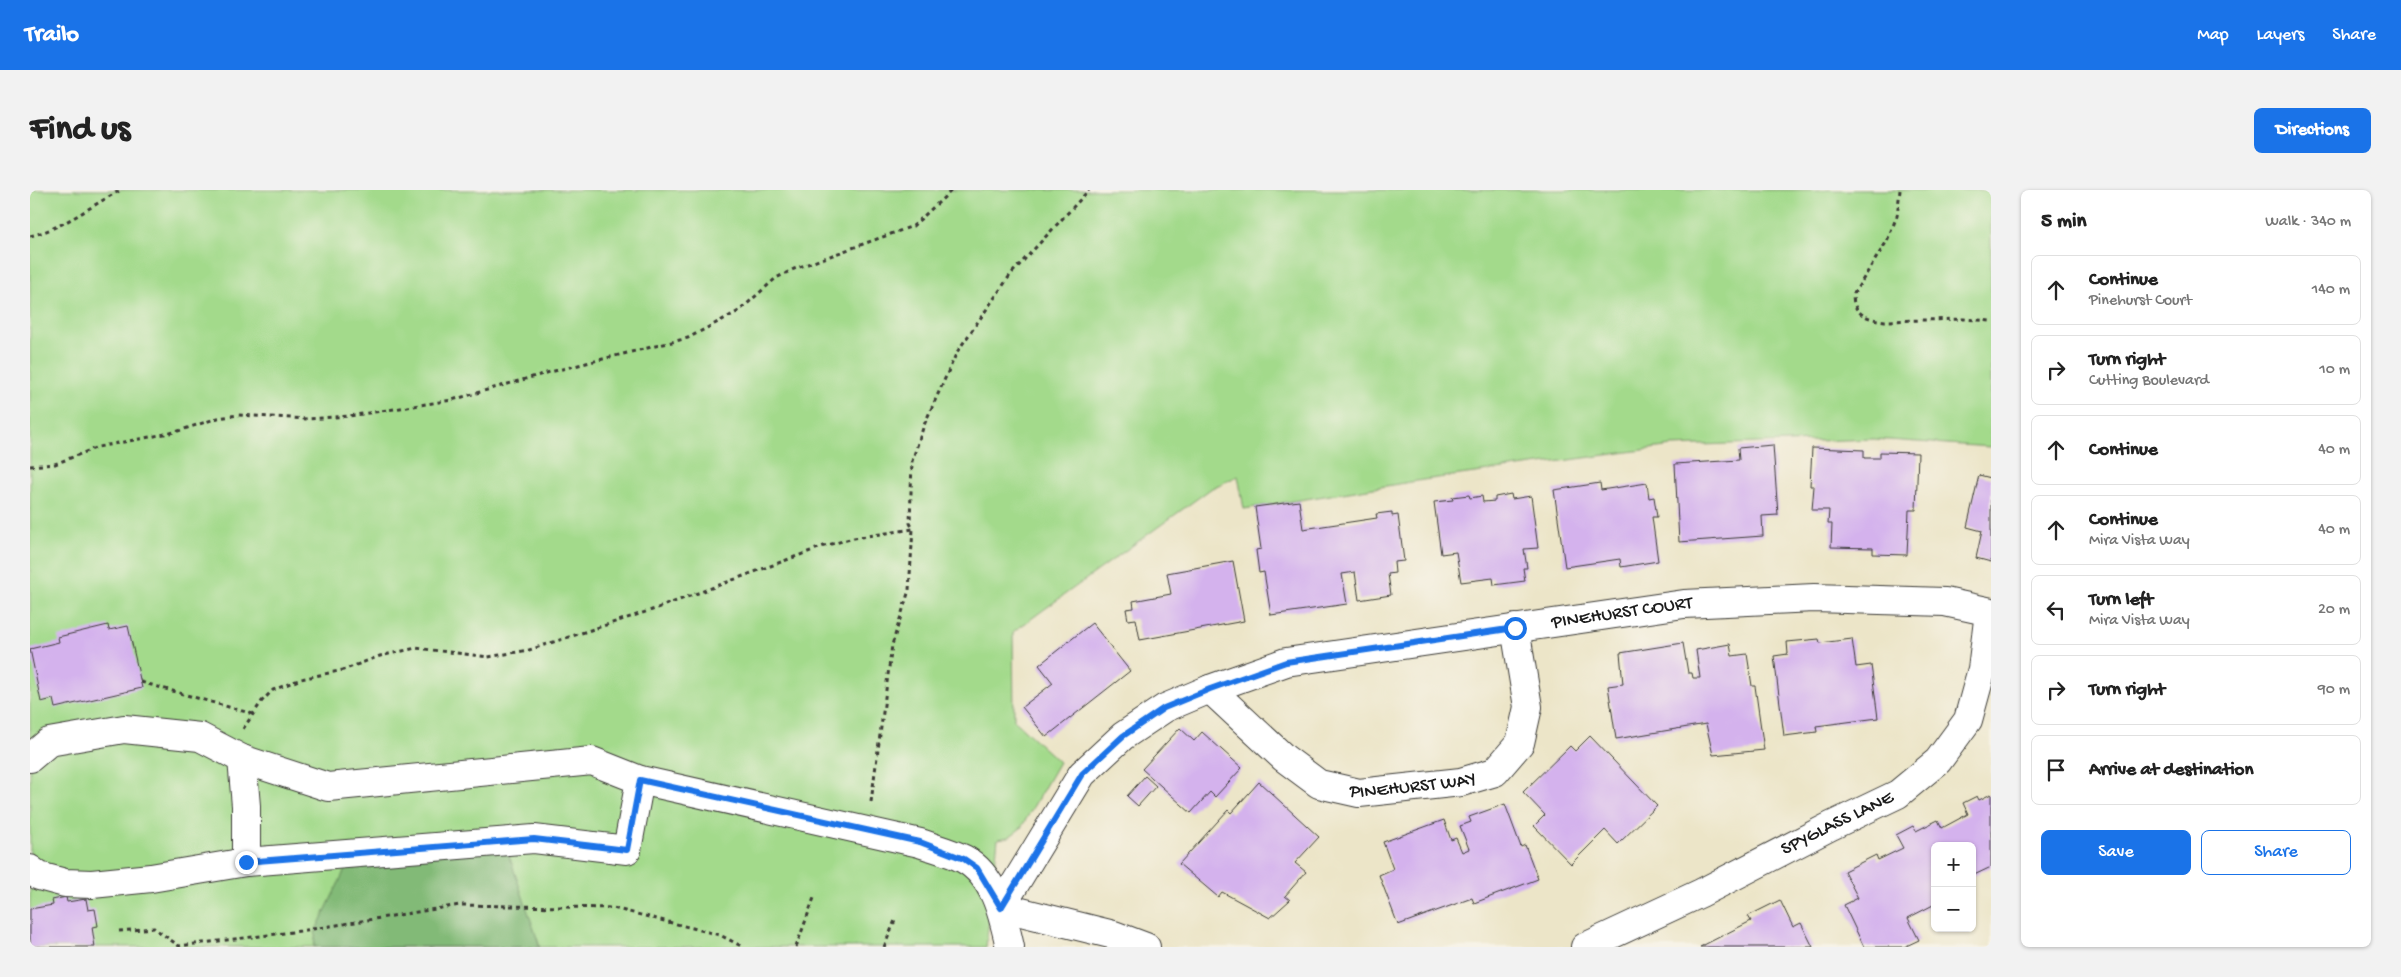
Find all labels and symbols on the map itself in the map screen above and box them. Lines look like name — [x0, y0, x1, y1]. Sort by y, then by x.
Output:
street label: PINEHURST COURT — [1549, 592, 1693, 635]
route start — [1504, 617, 1527, 640]
street label: PINEHURST WAY — [1346, 767, 1479, 804]
street label: SPYGLASS LANE — [1777, 786, 1899, 861]
route end — [235, 851, 258, 874]

